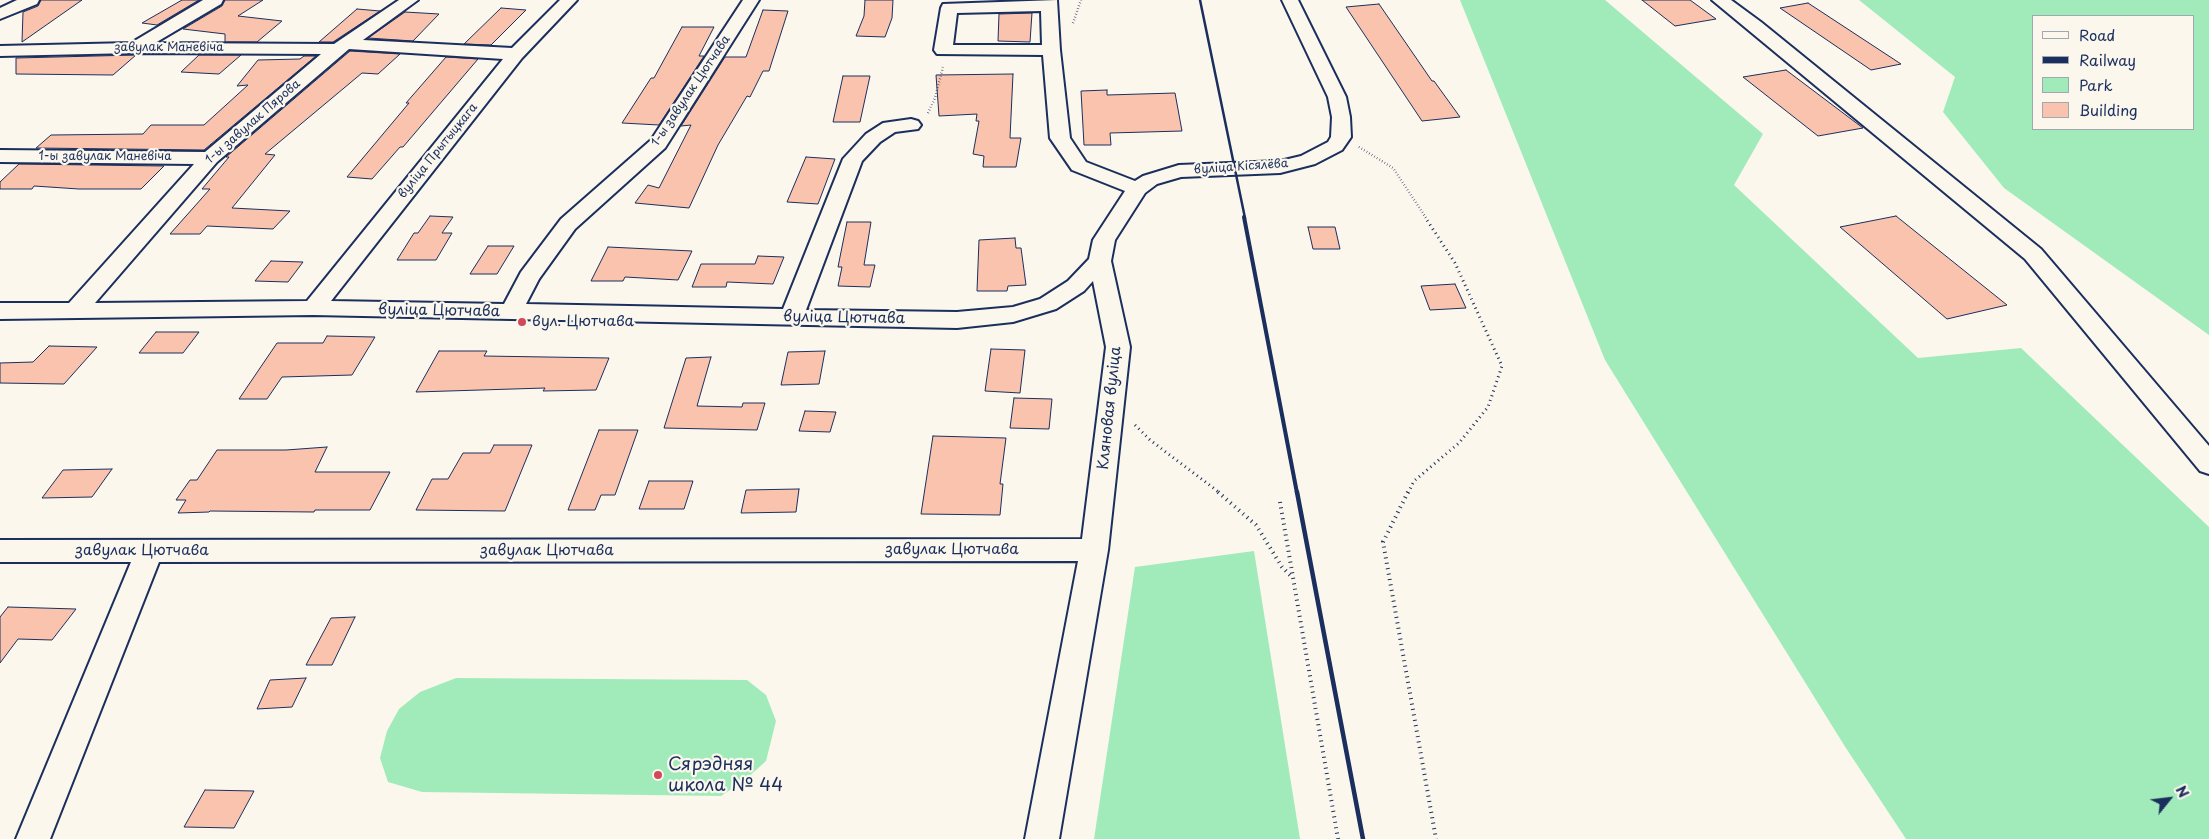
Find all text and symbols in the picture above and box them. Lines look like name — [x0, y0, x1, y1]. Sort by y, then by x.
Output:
legend — [2032, 15, 2194, 130]
text: Road — [2079, 23, 2115, 46]
street label: 1-ы завулак Цютчава — [649, 33, 733, 149]
street label: завулак Маневіча — [114, 41, 224, 55]
text: Railway — [2079, 48, 2136, 71]
text: Park — [2079, 73, 2113, 96]
street label: 1-ы завулак Пярова — [203, 77, 303, 167]
text: Building — [2079, 98, 2138, 121]
street label: вуліца Прытыцкага — [395, 101, 481, 201]
street label: 1-ы завулак Маневіча — [38, 150, 172, 164]
street label: вуліца Кісялёва — [1193, 157, 1289, 177]
street label: вуліца Цютчава — [378, 301, 500, 321]
street label: вуліца Цютчава — [783, 308, 905, 328]
place label: вул. Цютчава — [532, 313, 634, 331]
marker: вул. Цютчава — [516, 316, 528, 328]
street label: Кляновая вуліца — [1095, 346, 1125, 470]
street label: завулак Цютчава — [885, 541, 1019, 559]
street label: завулак Цютчава — [75, 542, 209, 560]
street label: завулак Цютчава — [480, 542, 614, 560]
place label: Сярэдняя школа № 44 — [668, 754, 783, 796]
marker: Сярэдняя школа № 44 — [652, 769, 664, 781]
north arrow — [2144, 774, 2194, 824]
text: N — [2171, 782, 2194, 801]

